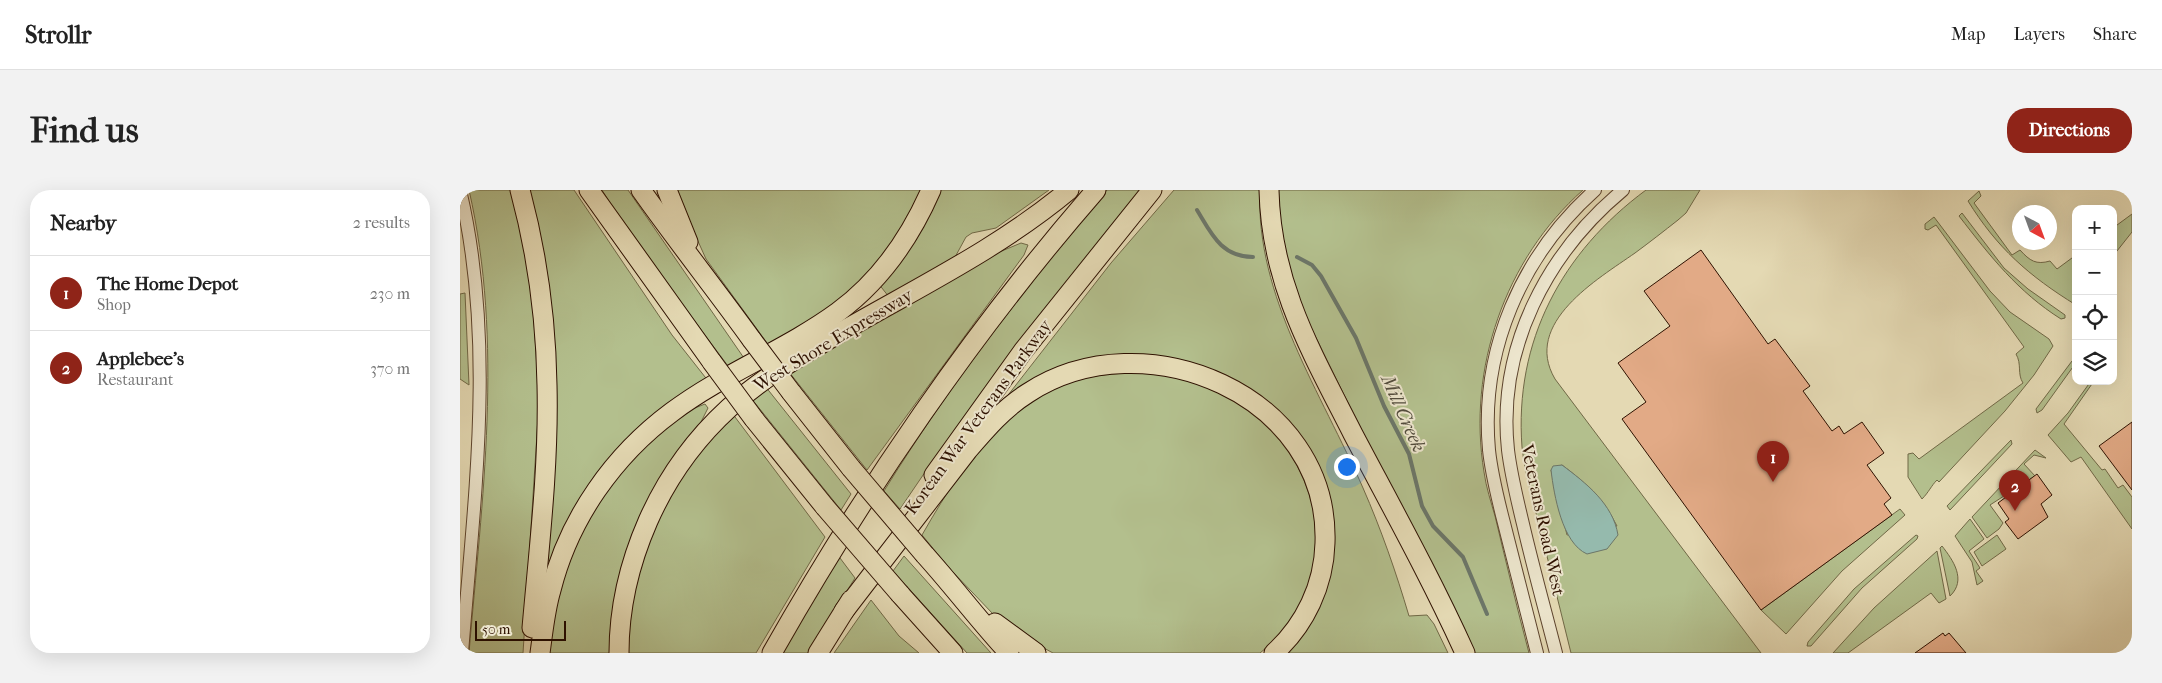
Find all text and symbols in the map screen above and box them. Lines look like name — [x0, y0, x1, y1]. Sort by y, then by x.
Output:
text: Strollr — [25, 21, 92, 49]
text: Map — [1951, 24, 1985, 45]
text: Layers — [2013, 24, 2065, 45]
text: Share — [2093, 24, 2137, 45]
button: Directions — [2007, 108, 2132, 153]
text: Find us — [30, 110, 139, 151]
north arrow — [2012, 205, 2057, 250]
map controls — [2072, 205, 2117, 385]
button: + — [2072, 205, 2117, 250]
text: Nearby — [50, 211, 116, 235]
text: 2 results — [353, 213, 410, 232]
button: − — [2072, 250, 2117, 295]
text: The Home Depot — [97, 273, 238, 295]
text: 1 — [63, 284, 69, 303]
text: 230 m — [370, 284, 410, 303]
street label: West Shore Expressway — [749, 284, 918, 397]
text: Shop — [97, 295, 131, 314]
button: locate — [2072, 295, 2117, 340]
street label: Korean War Veterans Parkway — [901, 315, 1057, 519]
button: layers — [2072, 340, 2117, 385]
text: Applebee's — [97, 348, 184, 370]
text: 2 — [62, 359, 70, 378]
text: 370 m — [370, 359, 410, 378]
text: Restaurant — [97, 370, 173, 389]
water label: Mill Creek — [1376, 370, 1430, 455]
pin: 1 — [1757, 441, 1789, 482]
street label: Veterans Road West — [1516, 442, 1569, 598]
your location — [1334, 454, 1360, 480]
pin: 2 — [1999, 470, 2031, 511]
scale bar — [475, 618, 566, 641]
text: 50 m — [482, 621, 510, 638]

